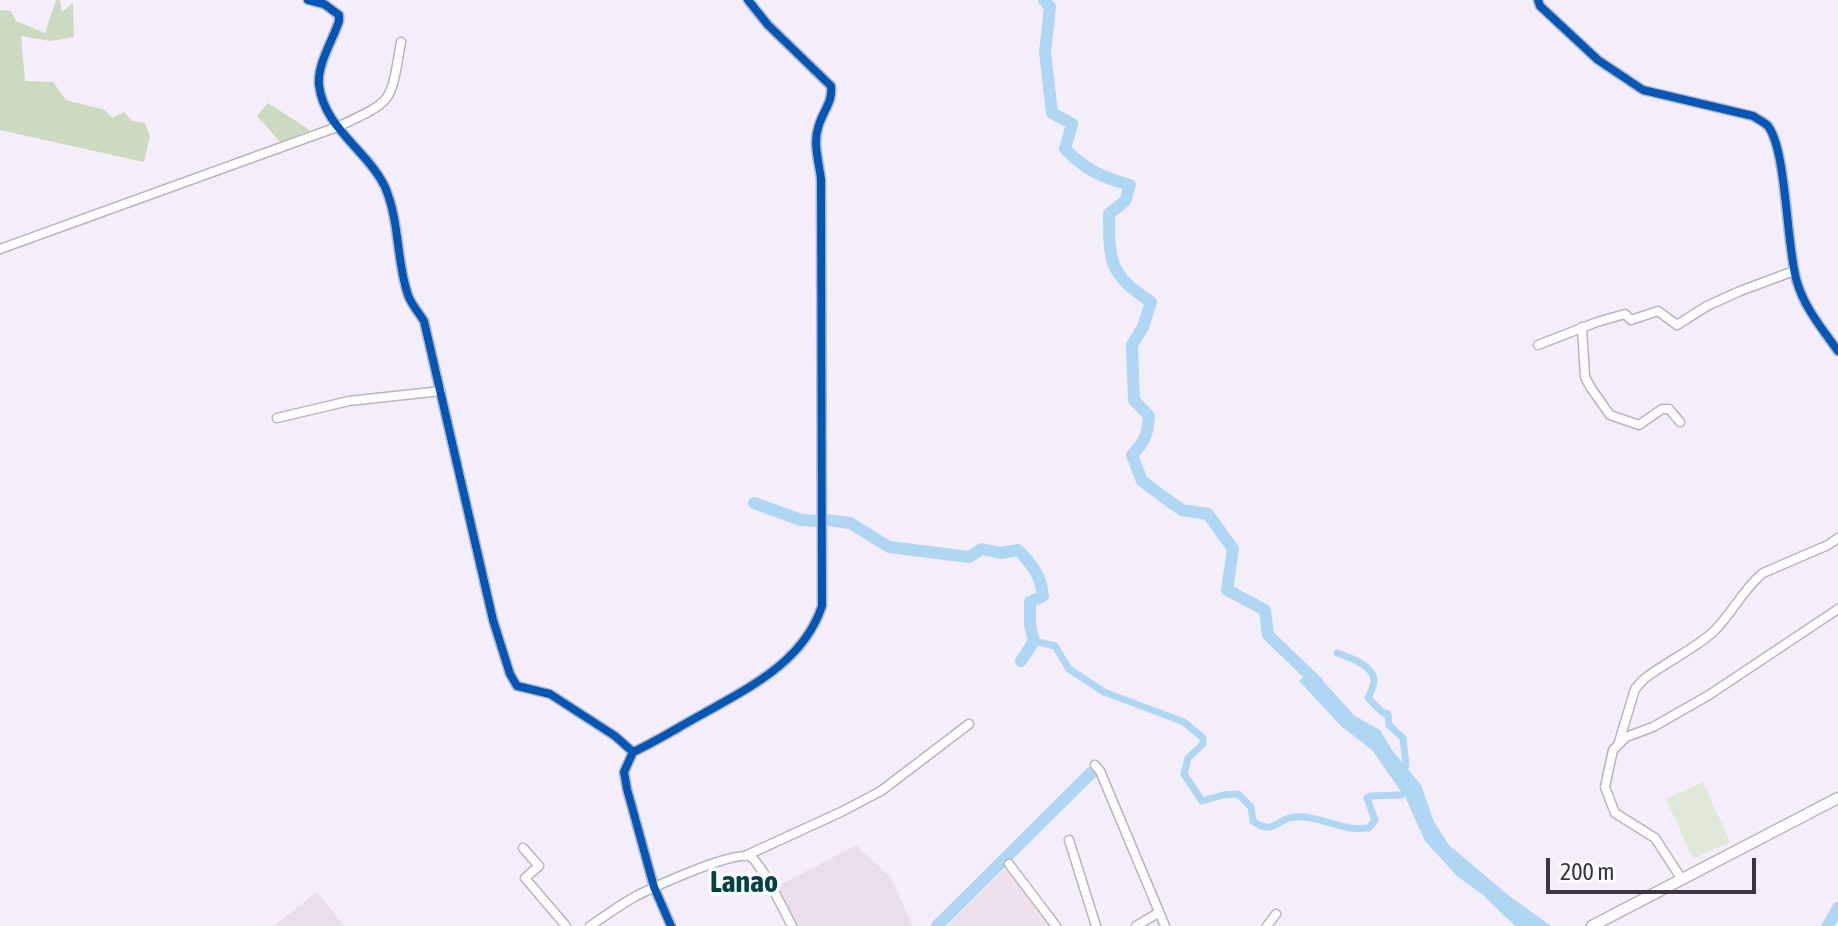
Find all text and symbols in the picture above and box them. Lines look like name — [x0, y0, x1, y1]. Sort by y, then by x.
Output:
scale bar — [1550, 842, 1760, 892]
text: 200 m — [1560, 858, 1614, 885]
district label: Lanao — [710, 865, 778, 901]

